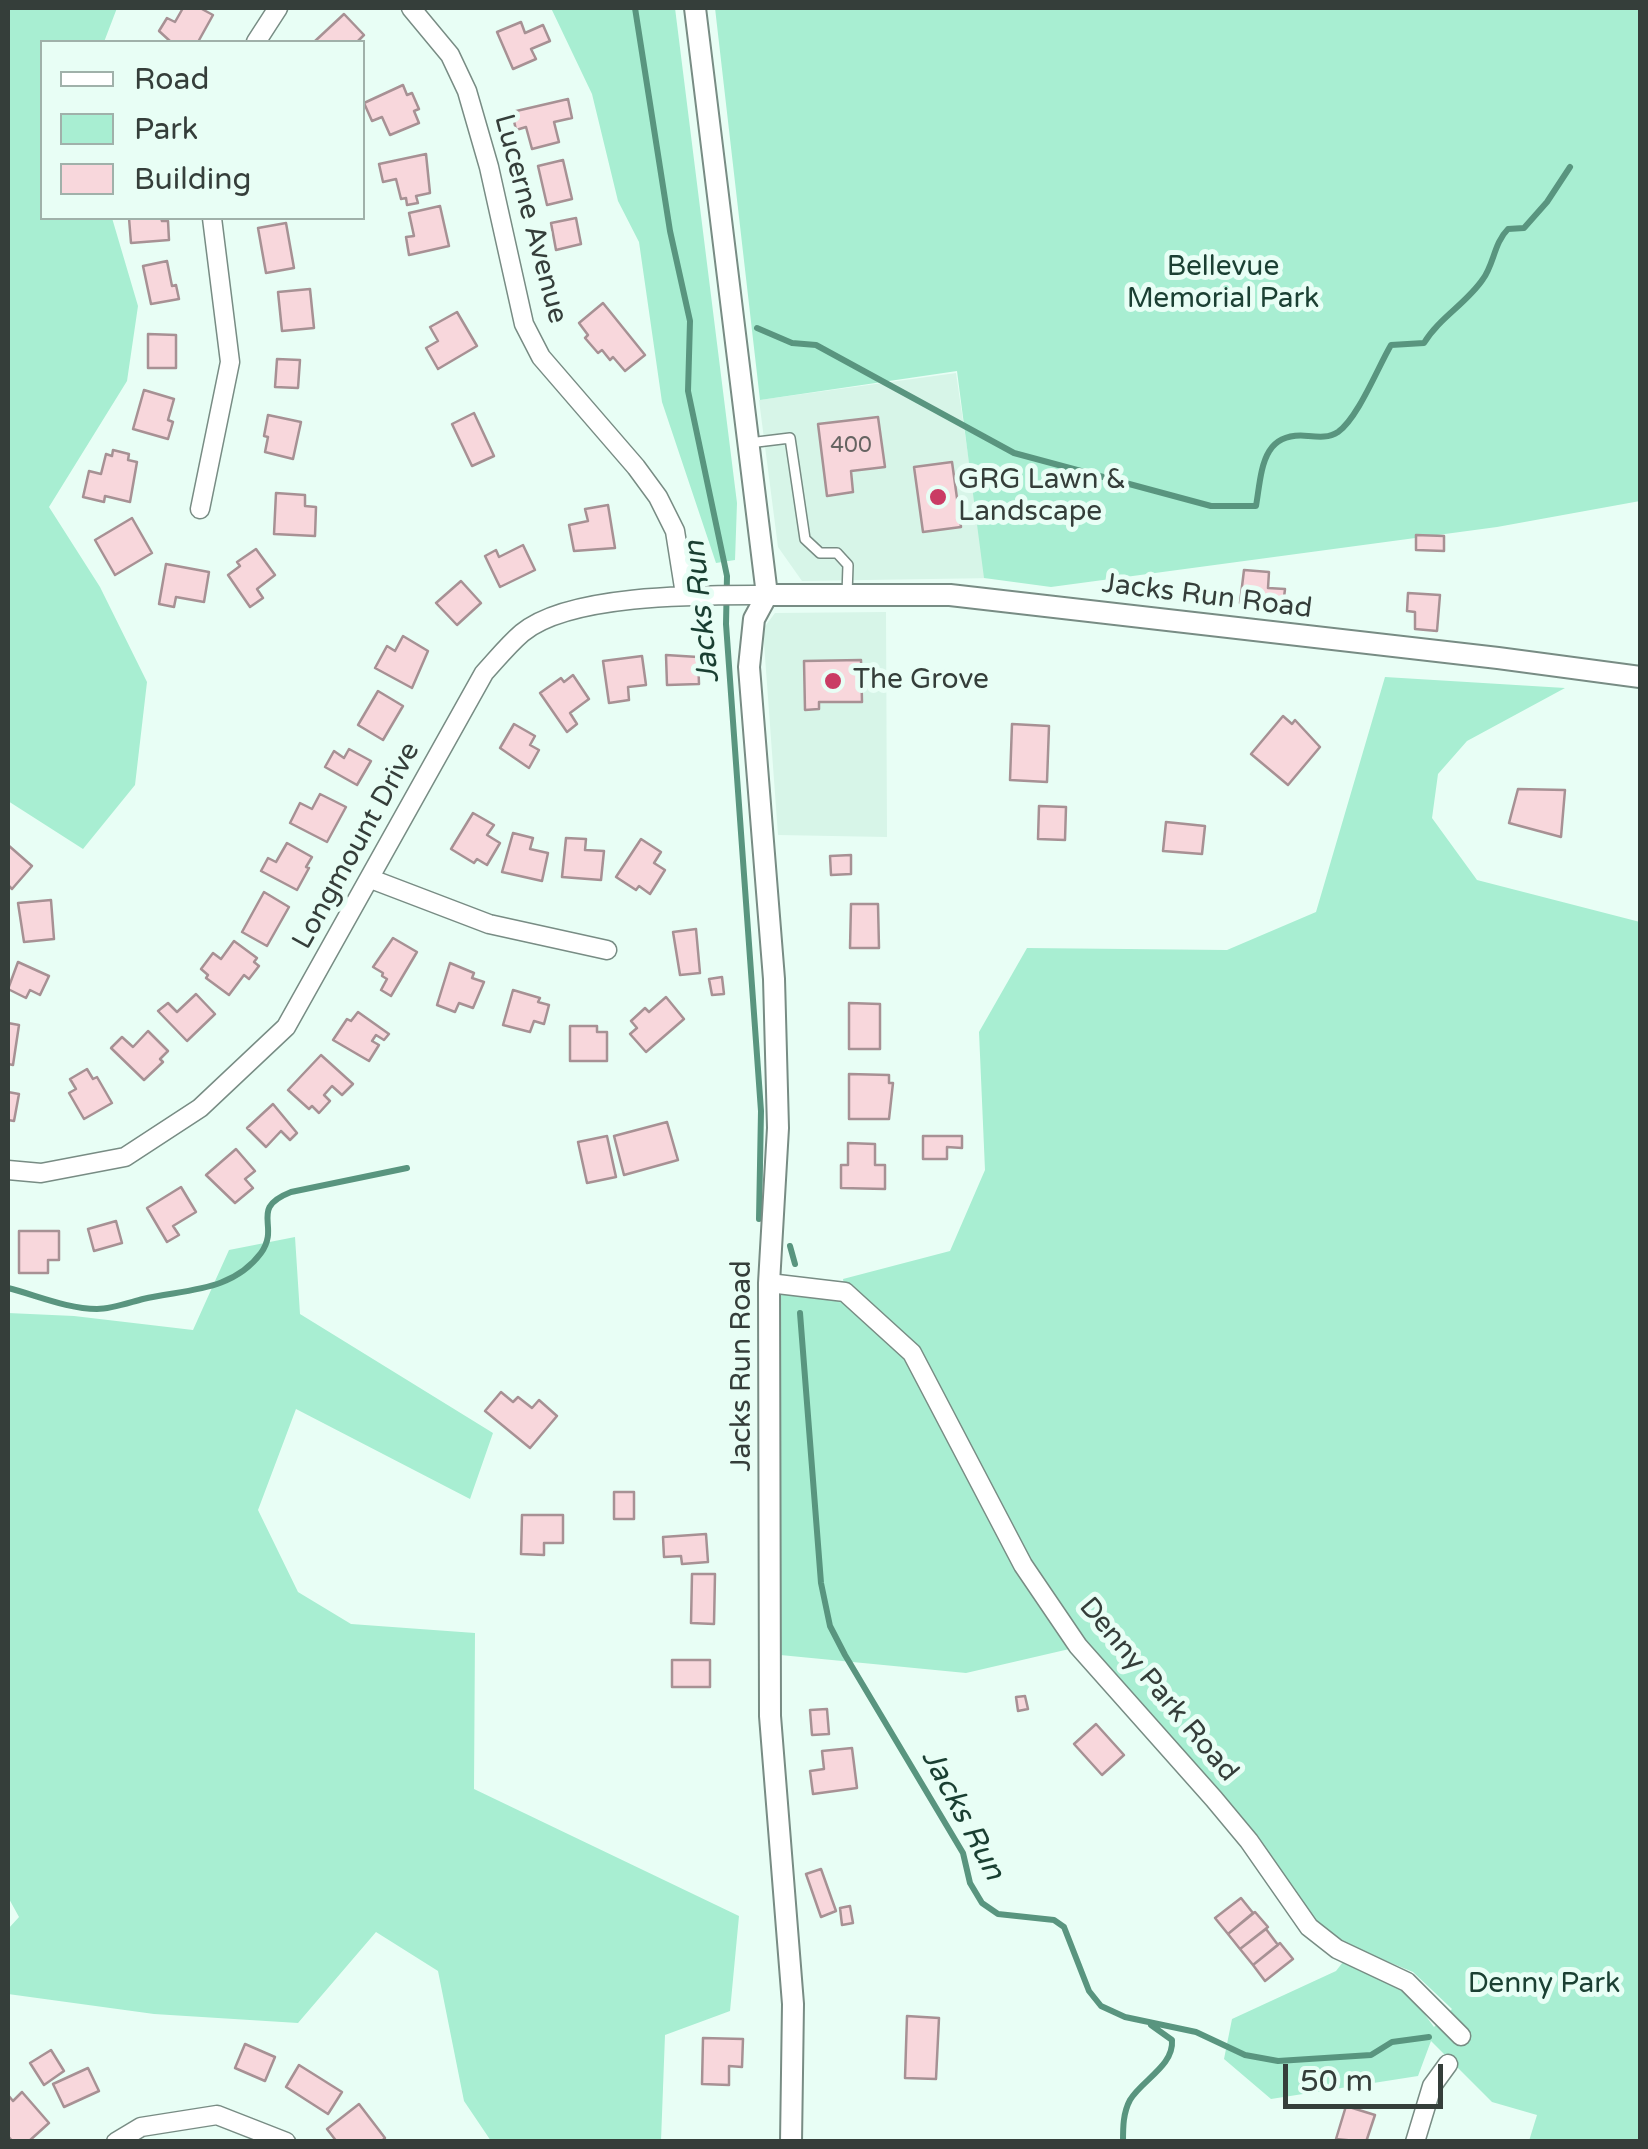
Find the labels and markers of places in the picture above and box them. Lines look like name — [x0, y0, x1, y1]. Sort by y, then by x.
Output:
place label: GRG Lawn & Landscape — [958, 464, 1126, 530]
marker: GRG Lawn & Landscape — [927, 486, 949, 508]
place label: The Grove — [853, 664, 989, 698]
marker: The Grove — [822, 670, 844, 692]

